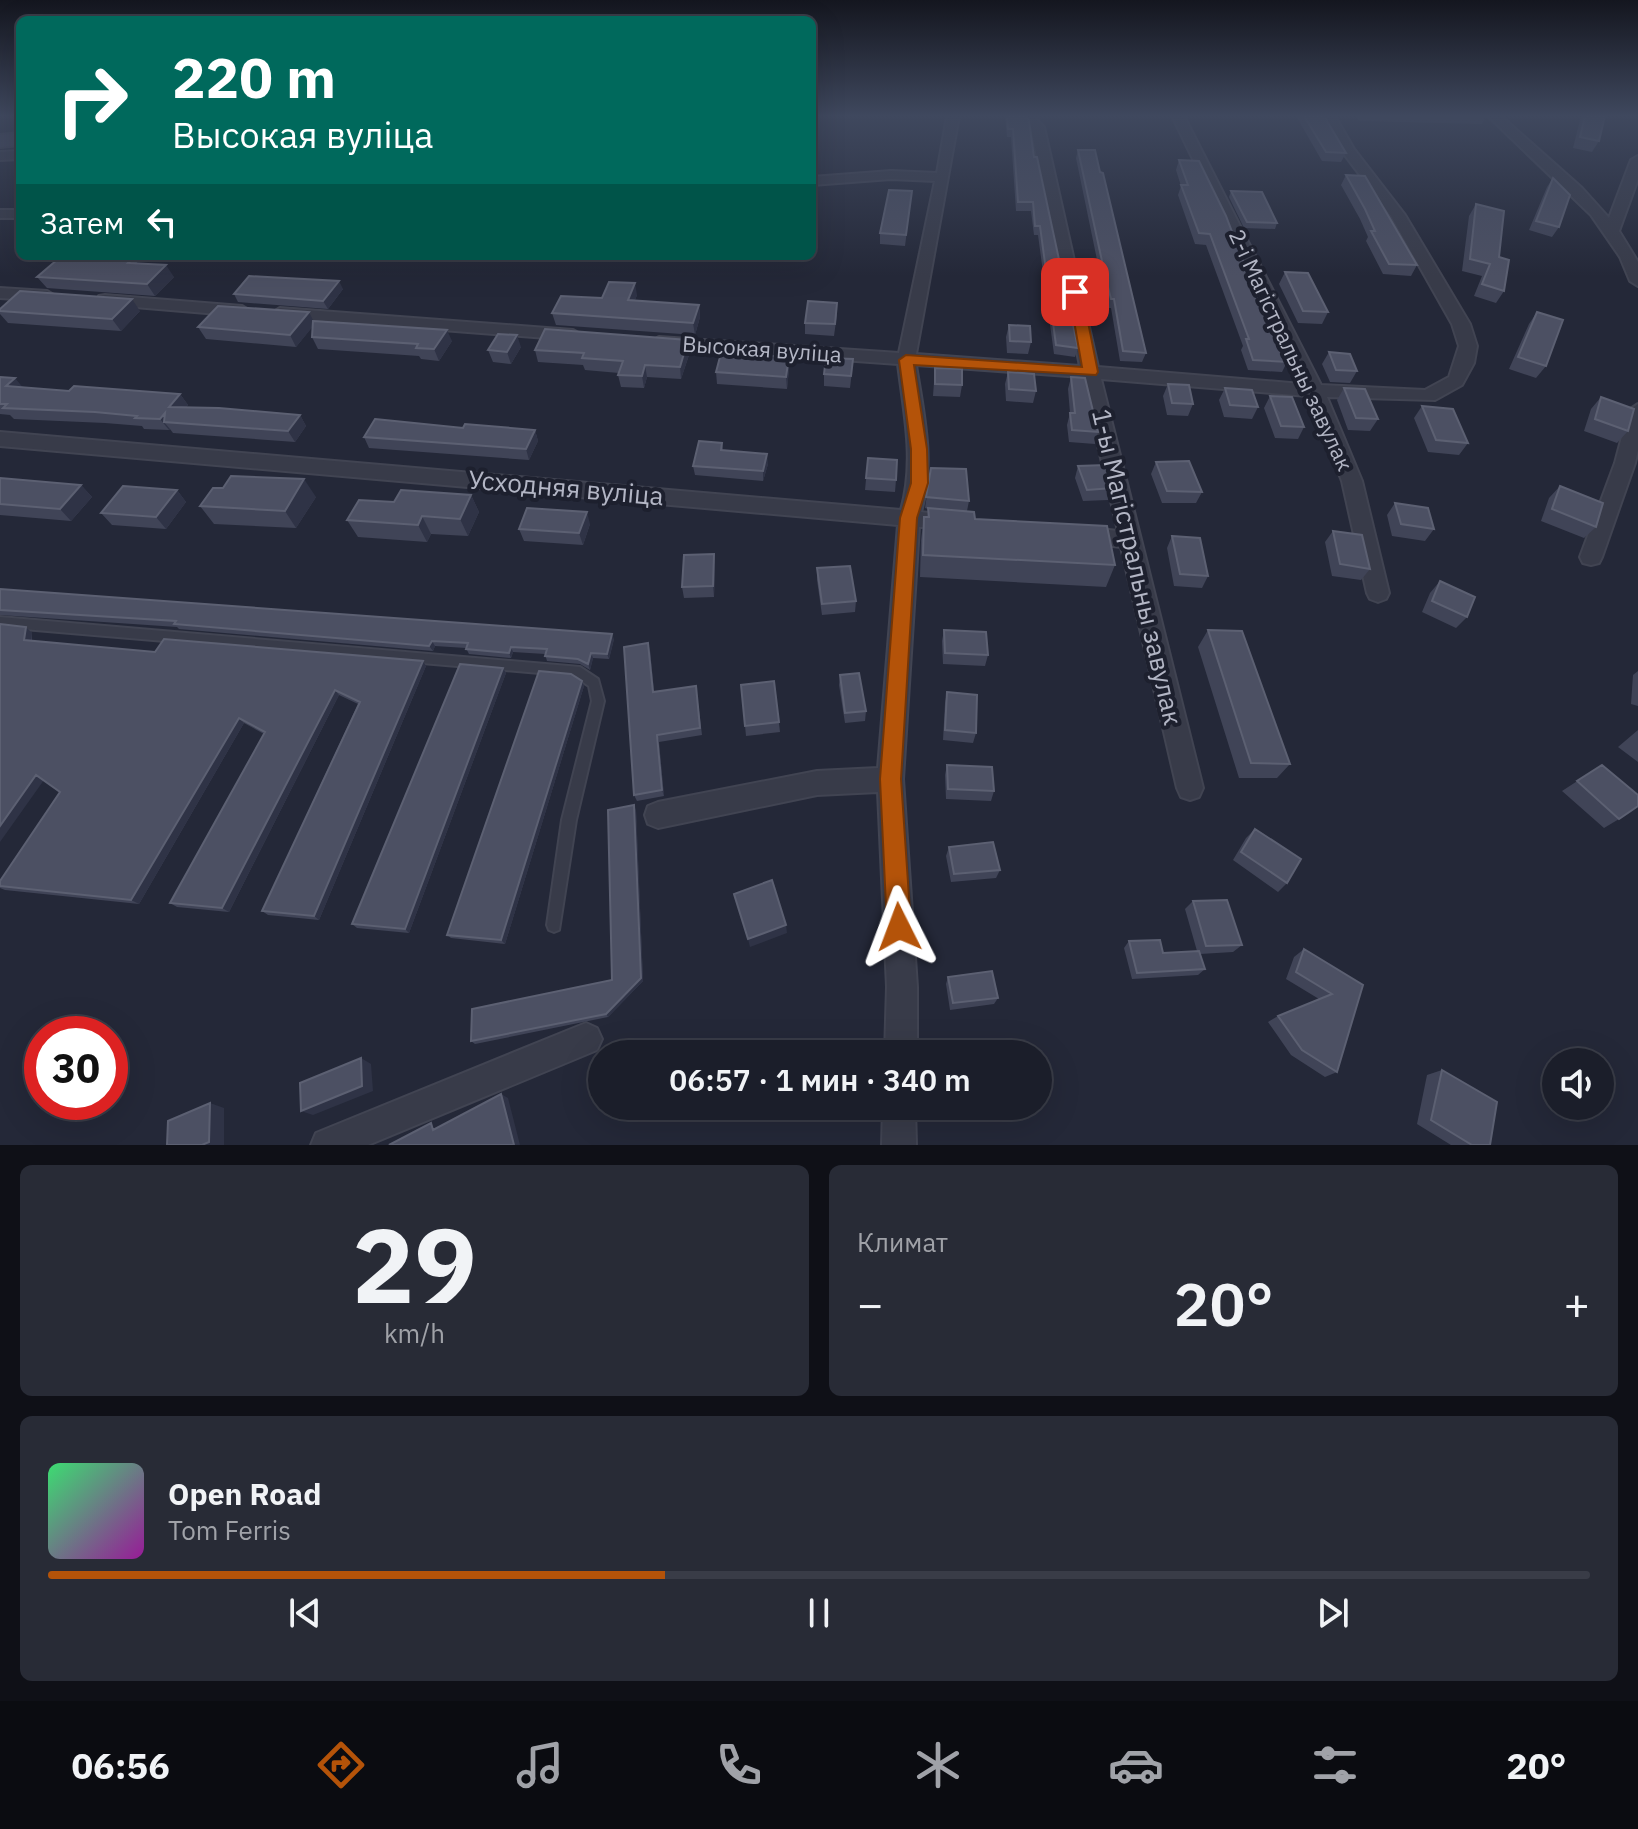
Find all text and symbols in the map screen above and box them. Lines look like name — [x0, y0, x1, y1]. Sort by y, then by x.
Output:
text: 220 m — [172, 41, 336, 113]
icon: right — [40, 48, 144, 152]
text: Высокая вуліца — [172, 111, 433, 158]
icon: left — [140, 200, 184, 244]
text: Затем — [40, 203, 124, 242]
street label: 2-і Магістральны завулак — [1223, 224, 1360, 475]
pin — [1041, 258, 1109, 326]
icon: arrive — [1053, 270, 1097, 314]
street label: Высокая вуліца — [681, 328, 843, 369]
street label: 1-ы Магістральны завулак — [1085, 405, 1191, 728]
street label: Усходняя вуліца — [467, 462, 665, 512]
position arrow — [857, 885, 941, 969]
speed limit sign: 30 — [24, 1016, 128, 1120]
map controls — [1542, 1048, 1614, 1120]
button: sound — [1542, 1048, 1614, 1120]
text: 06:57 · 1 мин · 340 m — [669, 1060, 971, 1099]
text: 29 — [352, 1196, 477, 1332]
text: Климат — [857, 1225, 948, 1259]
text: 20° — [1173, 1264, 1274, 1343]
text: − — [857, 1275, 883, 1332]
text: + — [1564, 1275, 1590, 1332]
text: km/h — [384, 1316, 445, 1350]
text: Open Road — [168, 1474, 321, 1513]
text: Tom Ferris — [168, 1513, 291, 1547]
icon: previous — [283, 1591, 327, 1635]
icon: pause — [797, 1591, 841, 1635]
icon: next — [1311, 1591, 1355, 1635]
icon: directions — [313, 1737, 369, 1793]
icon: music — [512, 1737, 568, 1793]
icon: phone — [711, 1737, 767, 1793]
icon: climate — [910, 1737, 966, 1793]
icon: car — [1108, 1737, 1164, 1793]
icon: filters — [1307, 1737, 1363, 1793]
text: 06:56 — [71, 1742, 170, 1789]
text: 20° — [1506, 1742, 1566, 1789]

